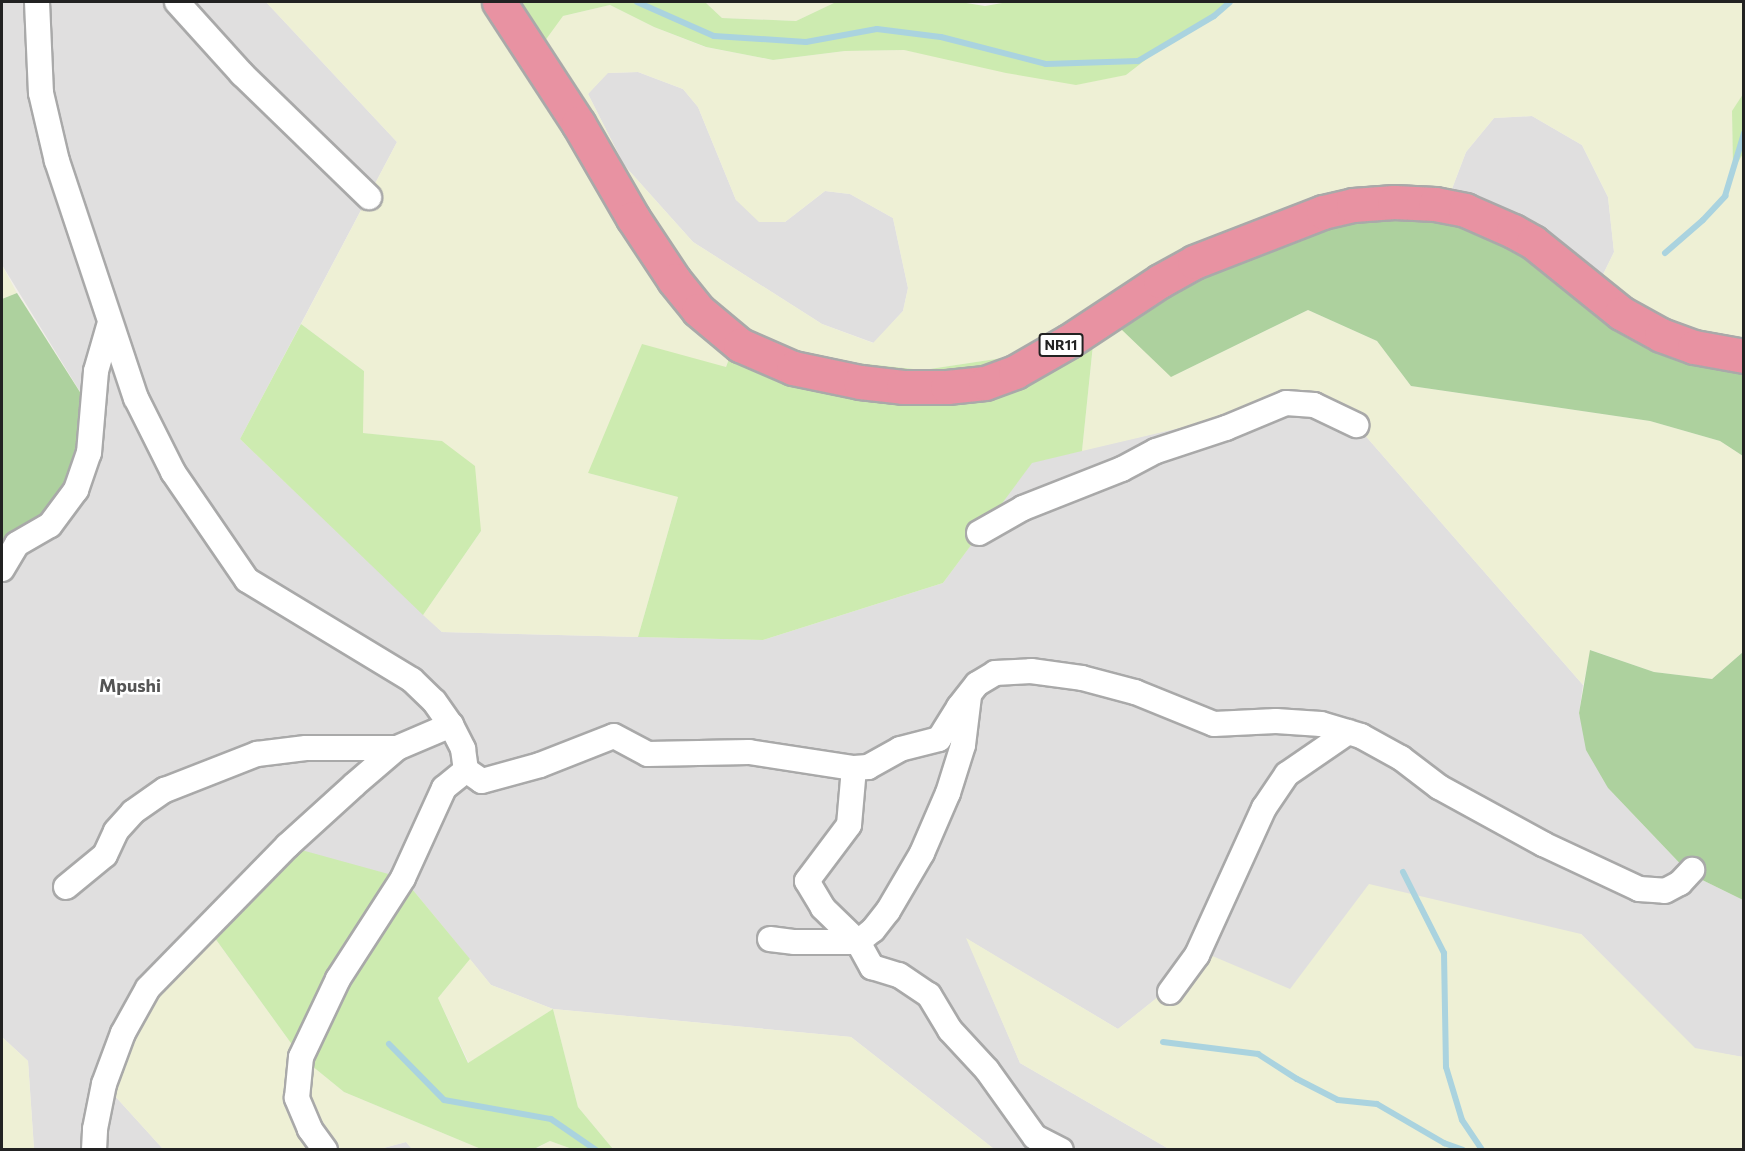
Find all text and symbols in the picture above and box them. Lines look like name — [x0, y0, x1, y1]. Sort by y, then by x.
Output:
road number: NR11 — [1038, 334, 1084, 356]
district label: Mpushi — [99, 674, 161, 696]

